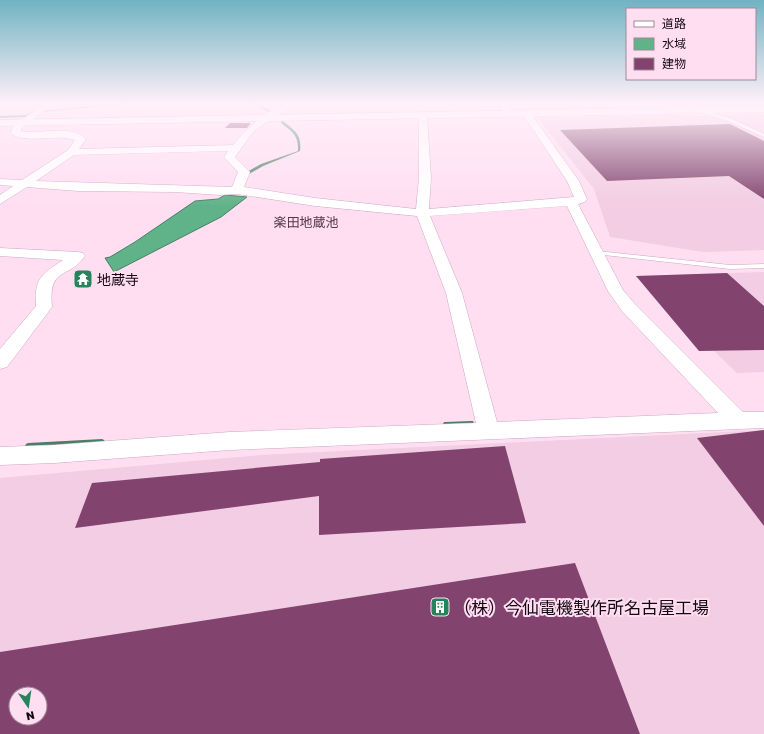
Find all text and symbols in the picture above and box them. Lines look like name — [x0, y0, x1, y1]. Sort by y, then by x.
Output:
legend — [626, 8, 756, 80]
text: 道路 — [662, 16, 686, 31]
text: 水域 — [662, 36, 686, 51]
text: 建物 — [662, 56, 686, 71]
district label: 楽田地蔵池 — [273, 214, 339, 230]
temple icon: 地蔵寺 — [72, 268, 94, 290]
place label: 地蔵寺 — [97, 271, 139, 288]
building icon: （株）今仙電機製作所名古屋工場 — [429, 596, 451, 618]
place label: （株）今仙電機製作所名古屋工場 — [454, 597, 709, 618]
north arrow — [8, 686, 48, 726]
text: N — [25, 709, 36, 724]

